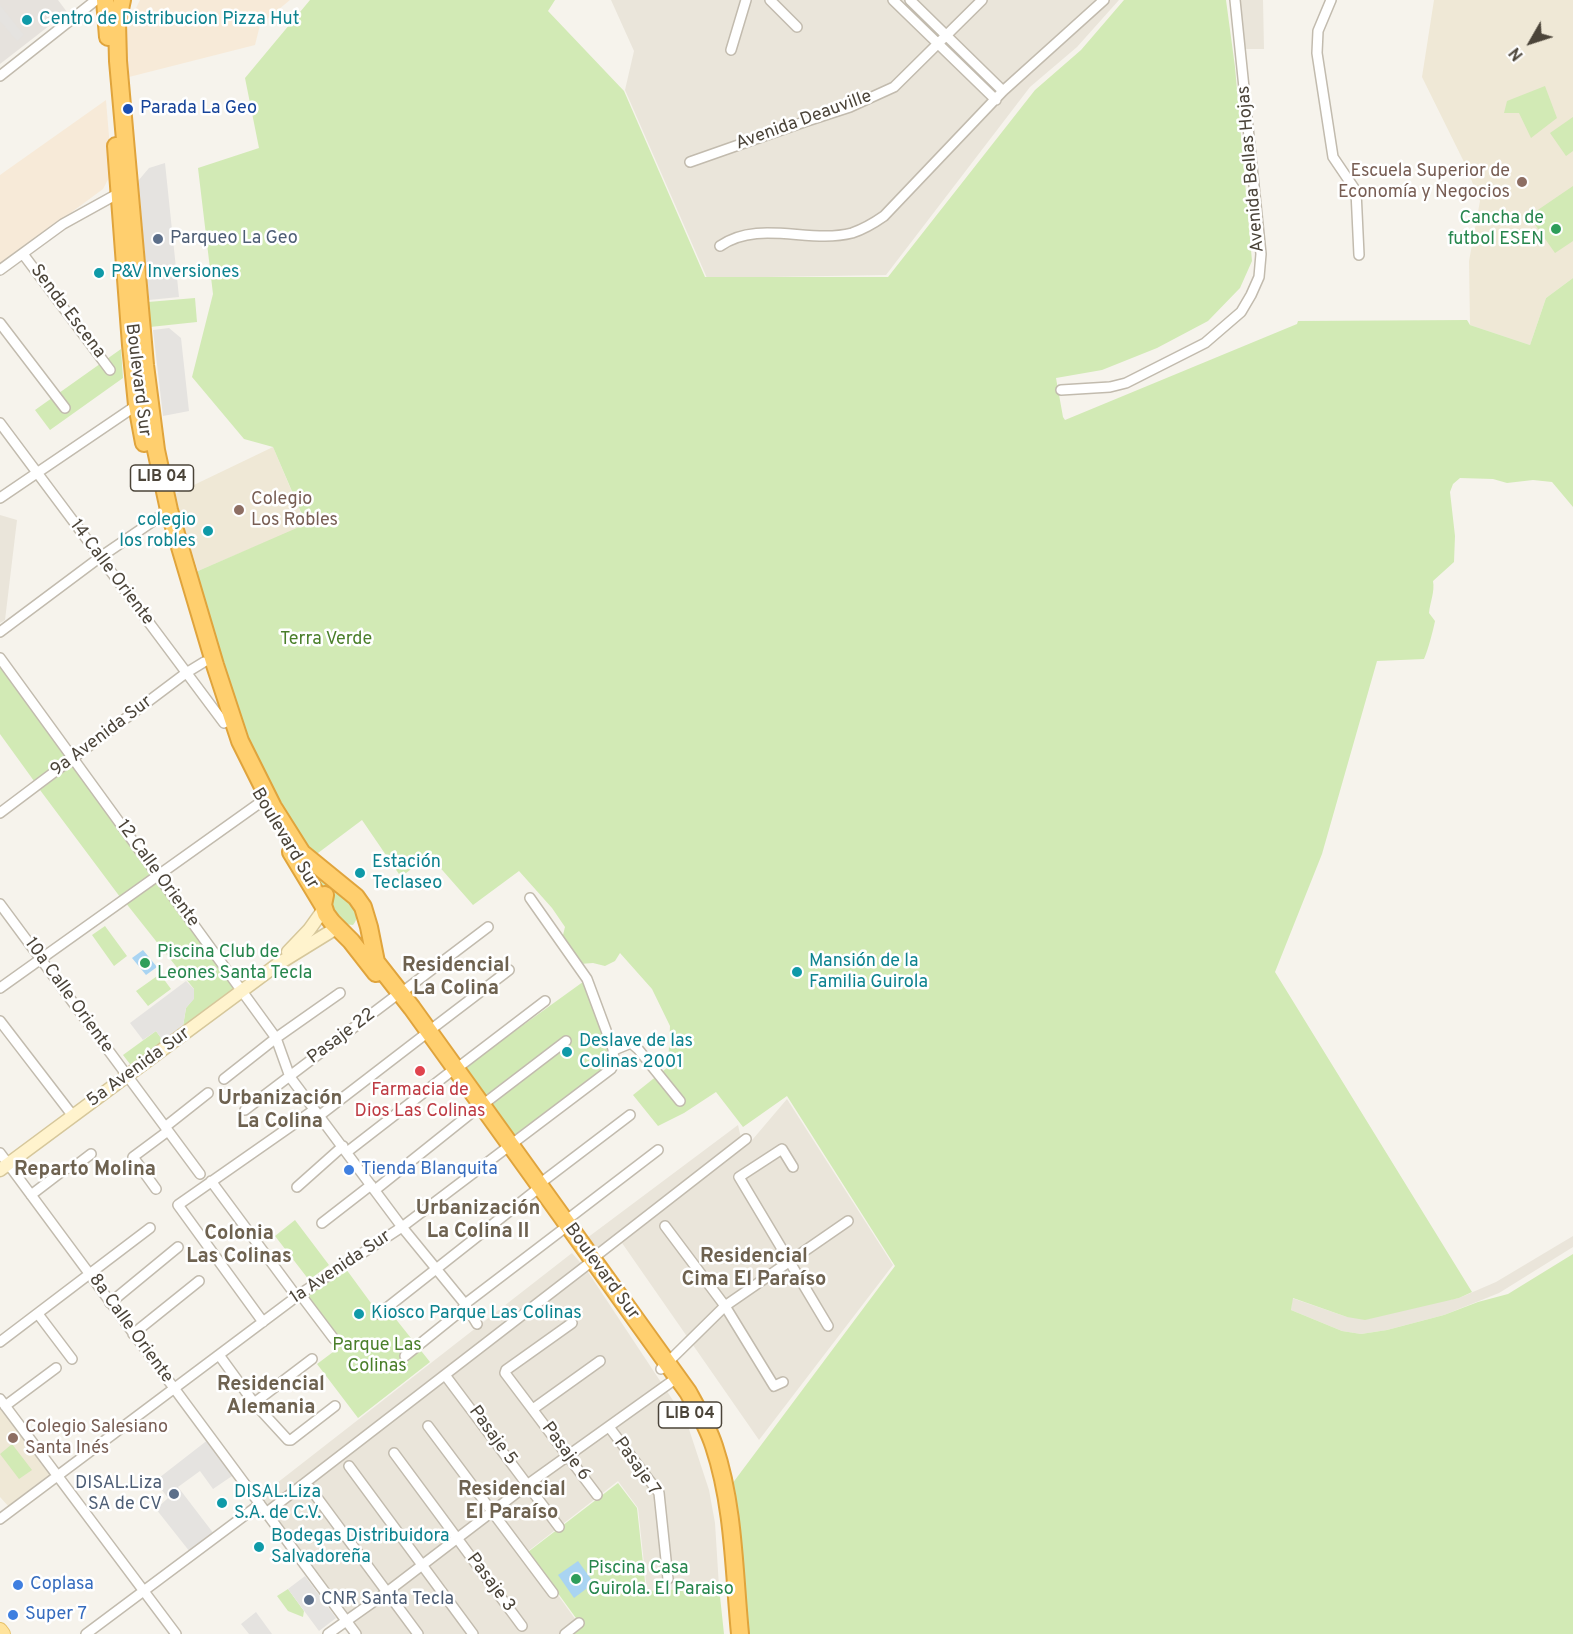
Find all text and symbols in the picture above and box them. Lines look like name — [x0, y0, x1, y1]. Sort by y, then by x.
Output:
place label: Centro de Distribucion Pizza Hut — [39, 9, 299, 31]
north arrow — [1501, 12, 1561, 72]
marker: Centro de Distribucion Pizza Hut — [20, 13, 34, 27]
text: N — [1506, 43, 1528, 64]
street label: Avenida Bellas Hojas — [1234, 85, 1270, 253]
street label: Avenida Deauville — [733, 86, 875, 156]
place label: Parada La Geo — [140, 98, 257, 120]
marker: Parada La Geo — [121, 102, 135, 116]
place label: Escuela Superior de Economía y Negocios — [1338, 161, 1510, 204]
marker: Escuela Superior de Economía y Negocios — [1515, 175, 1529, 189]
place label: Cancha de futbol ESEN — [1448, 208, 1544, 250]
marker: Cancha de futbol ESEN — [1549, 222, 1563, 236]
place label: Parqueo La Geo — [170, 228, 298, 250]
marker: Parqueo La Geo — [151, 232, 165, 246]
street label: Senda Escena — [25, 261, 109, 363]
place label: P&V Inversiones — [111, 262, 240, 284]
marker: P&V Inversiones — [92, 266, 106, 280]
street label: Boulevard Sur — [119, 322, 155, 438]
road number: LIB 04 — [130, 465, 194, 491]
place label: Colegio Los Robles — [251, 489, 338, 532]
marker: Colegio Los Robles — [232, 503, 246, 517]
place label: colegio los robles — [119, 510, 196, 552]
street label: 14 Calle Oriente — [64, 516, 158, 630]
marker: colegio los robles — [201, 524, 215, 538]
park label: Terra Verde — [280, 629, 372, 651]
street label: 9a Avenida Sur — [47, 692, 157, 782]
street label: Boulevard Sur — [245, 785, 323, 893]
street label: 12 Calle Oriente — [111, 816, 203, 932]
place label: Estación Teclaseo — [372, 852, 442, 894]
marker: Estación Teclaseo — [353, 866, 367, 880]
street label: 10a Calle Oriente — [19, 934, 117, 1058]
place label: Piscina Club de Leones Santa Tecla — [157, 942, 312, 984]
place label: Mansión de la Familia Guirola — [809, 951, 928, 994]
district label: Residencial La Colina — [402, 955, 510, 1002]
marker: Piscina Club de Leones Santa Tecla — [138, 956, 152, 970]
marker: Mansión de la Familia Guirola — [790, 965, 804, 979]
street label: Pasaje 22 — [304, 1005, 380, 1069]
street label: 5a Avenida Sur — [83, 1023, 195, 1113]
place label: Deslave de las Colinas 2001 — [579, 1031, 693, 1074]
marker: Deslave de las Colinas 2001 — [560, 1045, 574, 1059]
marker: Farmacia de Dios Las Colinas — [413, 1064, 427, 1078]
place label: Farmacia de Dios Las Colinas — [355, 1080, 485, 1122]
district label: Urbanización La Colina — [218, 1088, 342, 1135]
district label: Reparto Molina — [14, 1159, 156, 1183]
place label: Tienda Blanquita — [361, 1159, 498, 1181]
marker: Tienda Blanquita — [342, 1163, 356, 1177]
district label: Urbanización La Colina II — [416, 1198, 540, 1245]
street label: Boulevard Sur — [559, 1220, 643, 1324]
district label: Colonia Las Colinas — [186, 1223, 292, 1270]
street label: 1a Avenida Sur — [287, 1226, 395, 1310]
district label: Residencial Cima El Paraíso — [682, 1246, 826, 1293]
street label: 8a Calle Oriente — [83, 1270, 177, 1388]
place label: Kiosco Parque Las Colinas — [371, 1303, 582, 1325]
marker: Kiosco Parque Las Colinas — [352, 1307, 366, 1321]
park label: Parque Las Colinas — [332, 1335, 422, 1378]
district label: Residencial Alemania — [217, 1374, 325, 1421]
street label: Pasaje 5 — [463, 1402, 521, 1470]
road number: LIB 04 — [658, 1402, 722, 1428]
place label: Colegio Salesiano Santa Inés — [25, 1417, 168, 1460]
street label: Pasaje 6 — [536, 1418, 594, 1486]
marker: Colegio Salesiano Santa Inés — [6, 1431, 20, 1445]
street label: Pasaje 7 — [608, 1434, 664, 1500]
place label: DISAL.Liza SA de CV — [75, 1473, 162, 1516]
district label: Residencial El Paraíso — [458, 1479, 566, 1526]
place label: DISAL.Liza S.A. de C.V. — [234, 1482, 321, 1524]
marker: DISAL.Liza SA de CV — [167, 1487, 181, 1501]
marker: DISAL.Liza S.A. de C.V. — [215, 1496, 229, 1510]
place label: Bodegas Distribuidora Salvadoreña — [271, 1526, 450, 1568]
marker: Bodegas Distribuidora Salvadoreña — [252, 1540, 266, 1554]
street label: Pasaje 3 — [461, 1549, 519, 1617]
place label: Piscina Casa Guirola. El Paraiso — [588, 1558, 734, 1600]
marker: Piscina Casa Guirola. El Paraiso — [569, 1572, 583, 1586]
place label: Coplasa — [30, 1574, 94, 1596]
marker: Coplasa — [11, 1578, 25, 1592]
place label: CNR Santa Tecla — [321, 1589, 454, 1611]
marker: CNR Santa Tecla — [302, 1593, 316, 1607]
place label: Super 7 — [25, 1604, 87, 1626]
marker: Super 7 — [6, 1608, 20, 1622]

